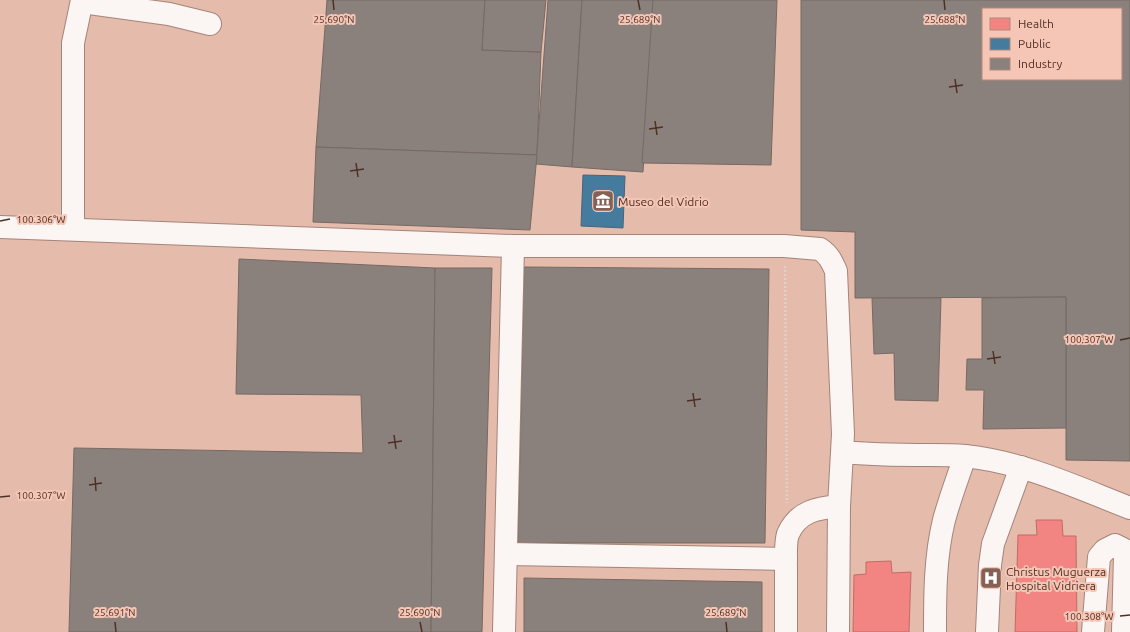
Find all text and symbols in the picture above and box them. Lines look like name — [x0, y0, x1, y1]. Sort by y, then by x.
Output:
legend — [982, 8, 1122, 80]
text: 25.690°N — [313, 14, 355, 25]
text: 25.689°N — [619, 14, 661, 25]
text: 25.688°N — [924, 14, 966, 25]
text: Health — [1018, 17, 1054, 30]
text: Public — [1018, 37, 1051, 50]
text: Industry — [1018, 57, 1063, 70]
museum icon: Museo del Vidrio — [590, 188, 616, 214]
place label: Museo del Vidrio — [618, 195, 709, 208]
text: 100.306°W — [17, 214, 65, 225]
text: 100.307°W — [1065, 334, 1113, 345]
text: 100.307°W — [17, 490, 65, 501]
hospital icon: Christus Muguerza Hospital Vidriera — [978, 565, 1004, 591]
place label: Christus Muguerza Hospital Vidriera — [1006, 565, 1106, 592]
text: 25.691°N — [94, 607, 136, 618]
text: 25.690°N — [399, 607, 441, 618]
text: 25.689°N — [705, 607, 747, 618]
text: 100.308°W — [1065, 611, 1113, 622]

